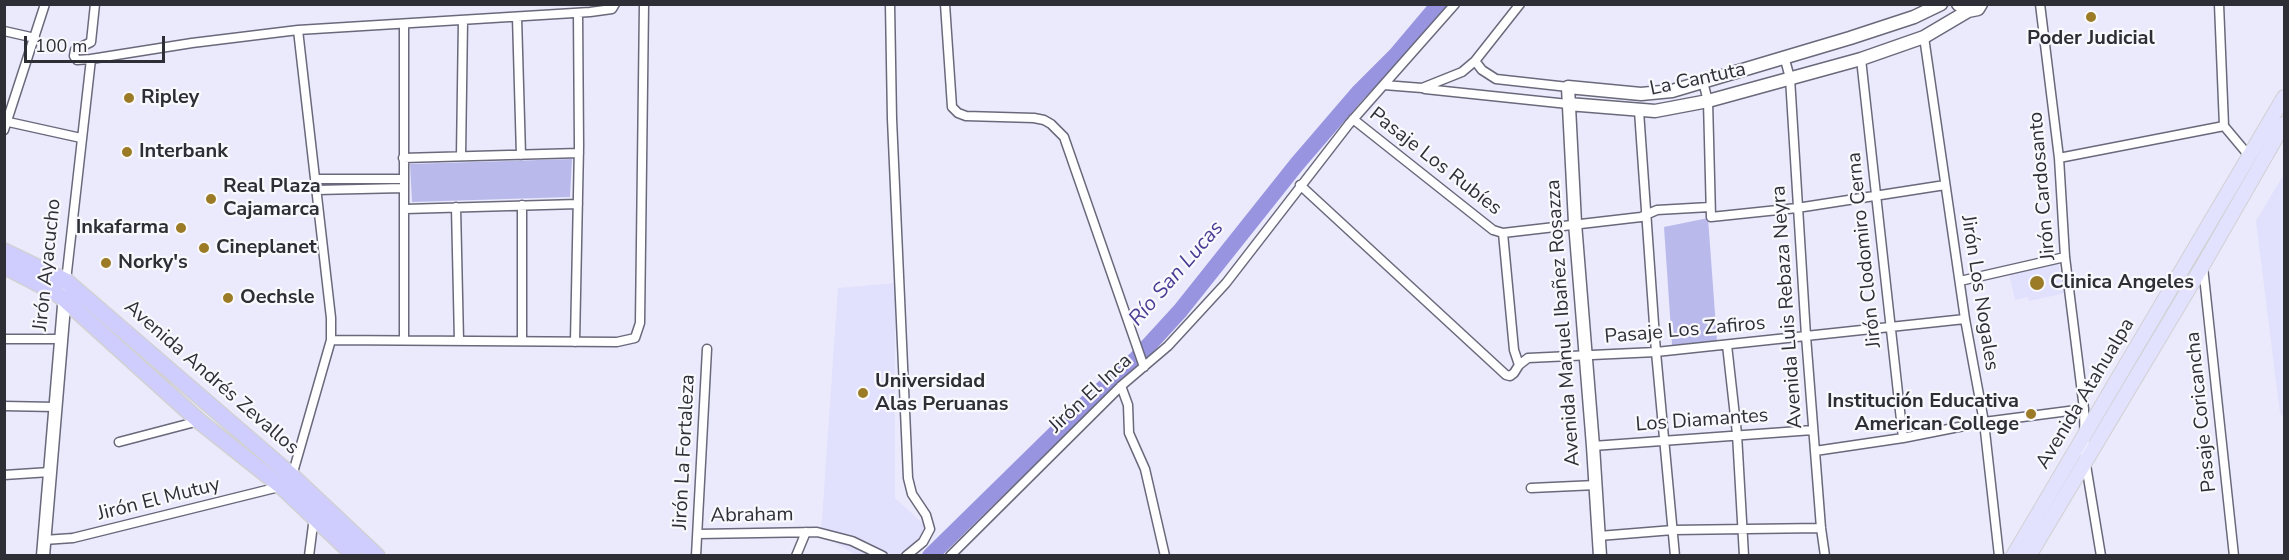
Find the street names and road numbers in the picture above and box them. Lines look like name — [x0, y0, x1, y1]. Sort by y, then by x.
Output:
street label: La Cantuta — [1648, 58, 1748, 102]
street label: Pasaje Los Rubíes — [1364, 103, 1506, 221]
street label: Jirón Cardosanto — [2025, 111, 2061, 261]
street label: Jirón Clodomiro Cerna — [1843, 151, 1887, 349]
street label: Avenida Manuel Ibañez Rosazza — [1542, 179, 1586, 467]
street label: Avenida Luis Rebaza Neyra — [1768, 185, 1808, 429]
street label: Jirón Ayacucho — [29, 198, 67, 332]
street label: Jirón Los Nogales — [1955, 214, 2003, 372]
street label: Avenida Andrés Zevallos — [119, 296, 303, 460]
street label: Pasaje Los Zafiros — [1604, 312, 1766, 350]
street label: Avenida Atahualpa — [2032, 314, 2140, 474]
street label: Pasaje Coricancha — [2182, 330, 2222, 494]
street label: Jirón El Inca — [1045, 350, 1137, 438]
street label: Jirón La Fortaleza — [669, 374, 701, 530]
street label: Los Diamantes — [1635, 404, 1769, 438]
street label: Jirón El Mutuy — [95, 473, 223, 527]
street label: Abraham — [710, 503, 794, 529]

